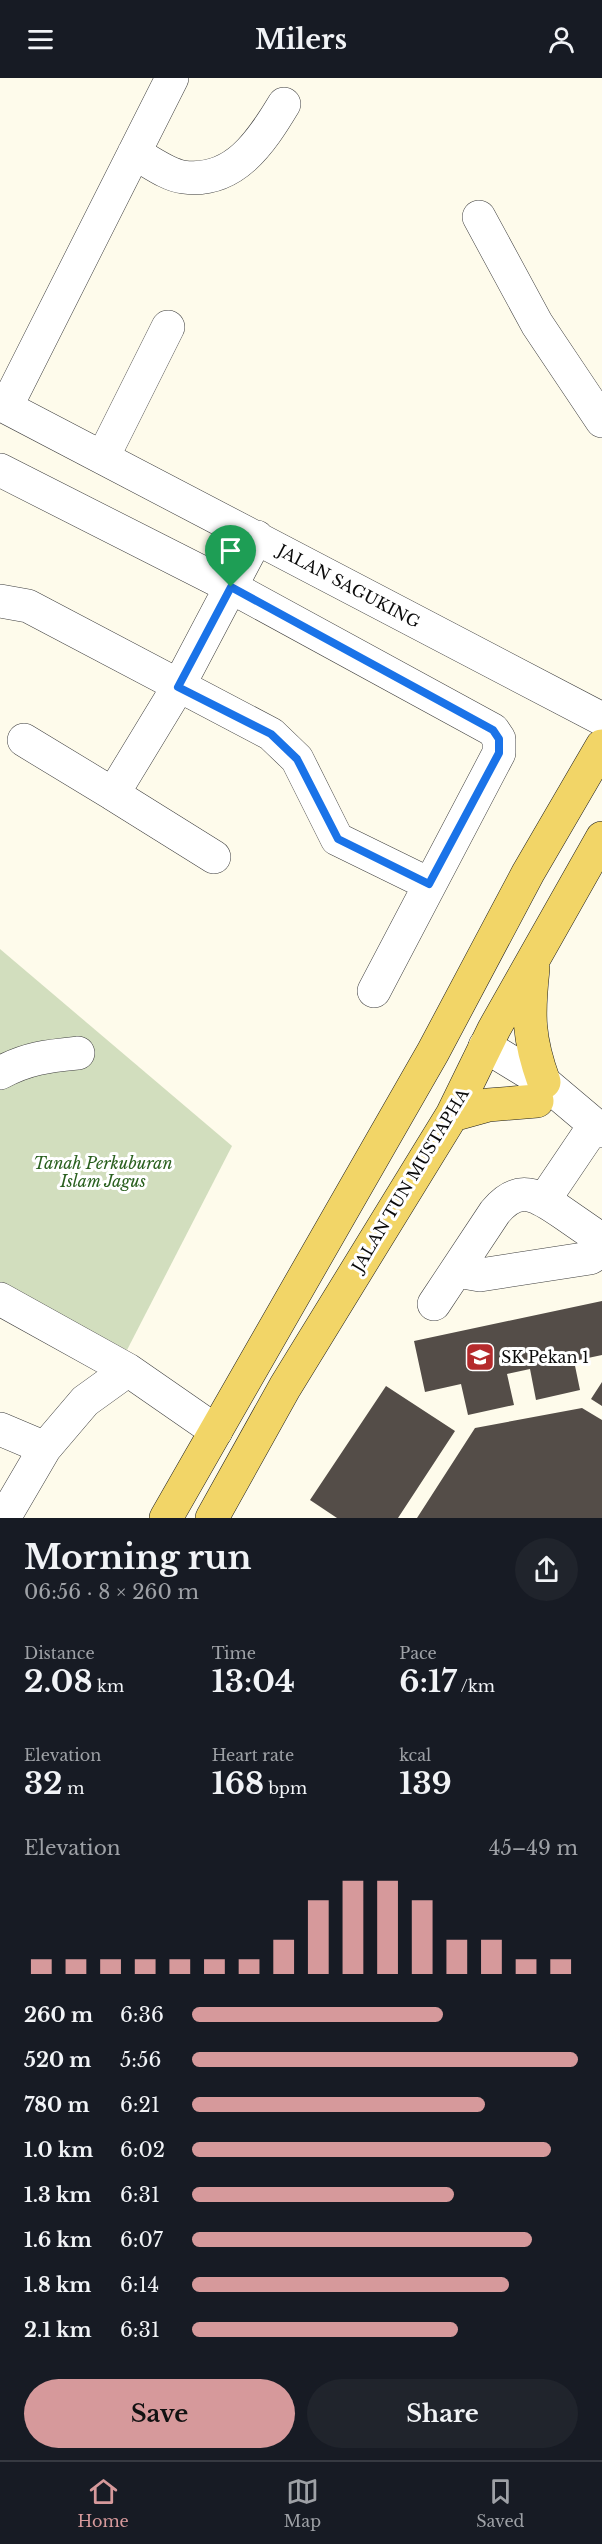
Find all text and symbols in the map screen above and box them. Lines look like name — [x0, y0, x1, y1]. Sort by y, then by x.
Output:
icon: menu — [24, 23, 57, 56]
text: Milers — [255, 23, 347, 56]
icon: person — [545, 23, 578, 56]
pin — [205, 525, 256, 587]
icon: arrive — [214, 534, 247, 567]
street label: JALAN SAGUKING — [273, 539, 424, 632]
street label: JALAN TUN MUSTAPHA — [346, 1084, 473, 1277]
park label: Tanah Perkuburan Islam Jagus — [33, 1153, 173, 1191]
school or university icon: SK Pekan 1 — [464, 1341, 496, 1373]
place label: SK Pekan 1 — [501, 1347, 589, 1367]
text: Morning run — [24, 1537, 252, 1578]
button: share — [515, 1538, 578, 1601]
text: 06:56 · 8 × 260 m — [24, 1580, 199, 1604]
text: Distance — [24, 1643, 95, 1663]
text: Time — [212, 1643, 256, 1663]
text: Pace — [399, 1643, 437, 1663]
text: 2.08 — [24, 1663, 92, 1700]
text: 13:04 — [212, 1663, 295, 1700]
text: 6:17 — [399, 1663, 457, 1700]
text: km — [92, 1676, 124, 1696]
text: /km — [457, 1676, 495, 1696]
text: Elevation — [24, 1745, 101, 1765]
text: Heart rate — [212, 1745, 294, 1765]
text: kcal — [399, 1745, 431, 1765]
text: 32 — [24, 1765, 63, 1802]
text: 168 — [212, 1765, 264, 1802]
text: 139 — [399, 1765, 452, 1802]
text: m — [63, 1778, 84, 1798]
text: bpm — [264, 1778, 307, 1798]
text: Elevation — [24, 1836, 121, 1860]
text: 45–49 m — [489, 1836, 578, 1860]
text: 260 m — [24, 2003, 93, 2027]
text: 6:36 — [120, 2003, 164, 2027]
text: 520 m — [24, 2048, 91, 2072]
text: 5:56 — [120, 2048, 161, 2072]
text: 780 m — [24, 2093, 90, 2117]
text: 6:21 — [120, 2093, 160, 2117]
text: 1.0 km — [24, 2138, 93, 2162]
text: 6:02 — [120, 2138, 165, 2162]
text: 1.3 km — [24, 2183, 91, 2207]
text: 6:31 — [120, 2183, 160, 2207]
text: 1.6 km — [24, 2228, 92, 2252]
text: 6:07 — [120, 2228, 163, 2252]
text: 1.8 km — [24, 2273, 91, 2297]
text: 6:14 — [120, 2273, 159, 2297]
text: 2.1 km — [24, 2318, 92, 2342]
text: 6:31 — [120, 2318, 160, 2342]
button: Save — [24, 2379, 295, 2448]
button: Share — [307, 2379, 578, 2448]
tab: Home — [78, 2475, 129, 2531]
tab: Map — [284, 2475, 321, 2531]
tab: Saved — [476, 2475, 524, 2531]

